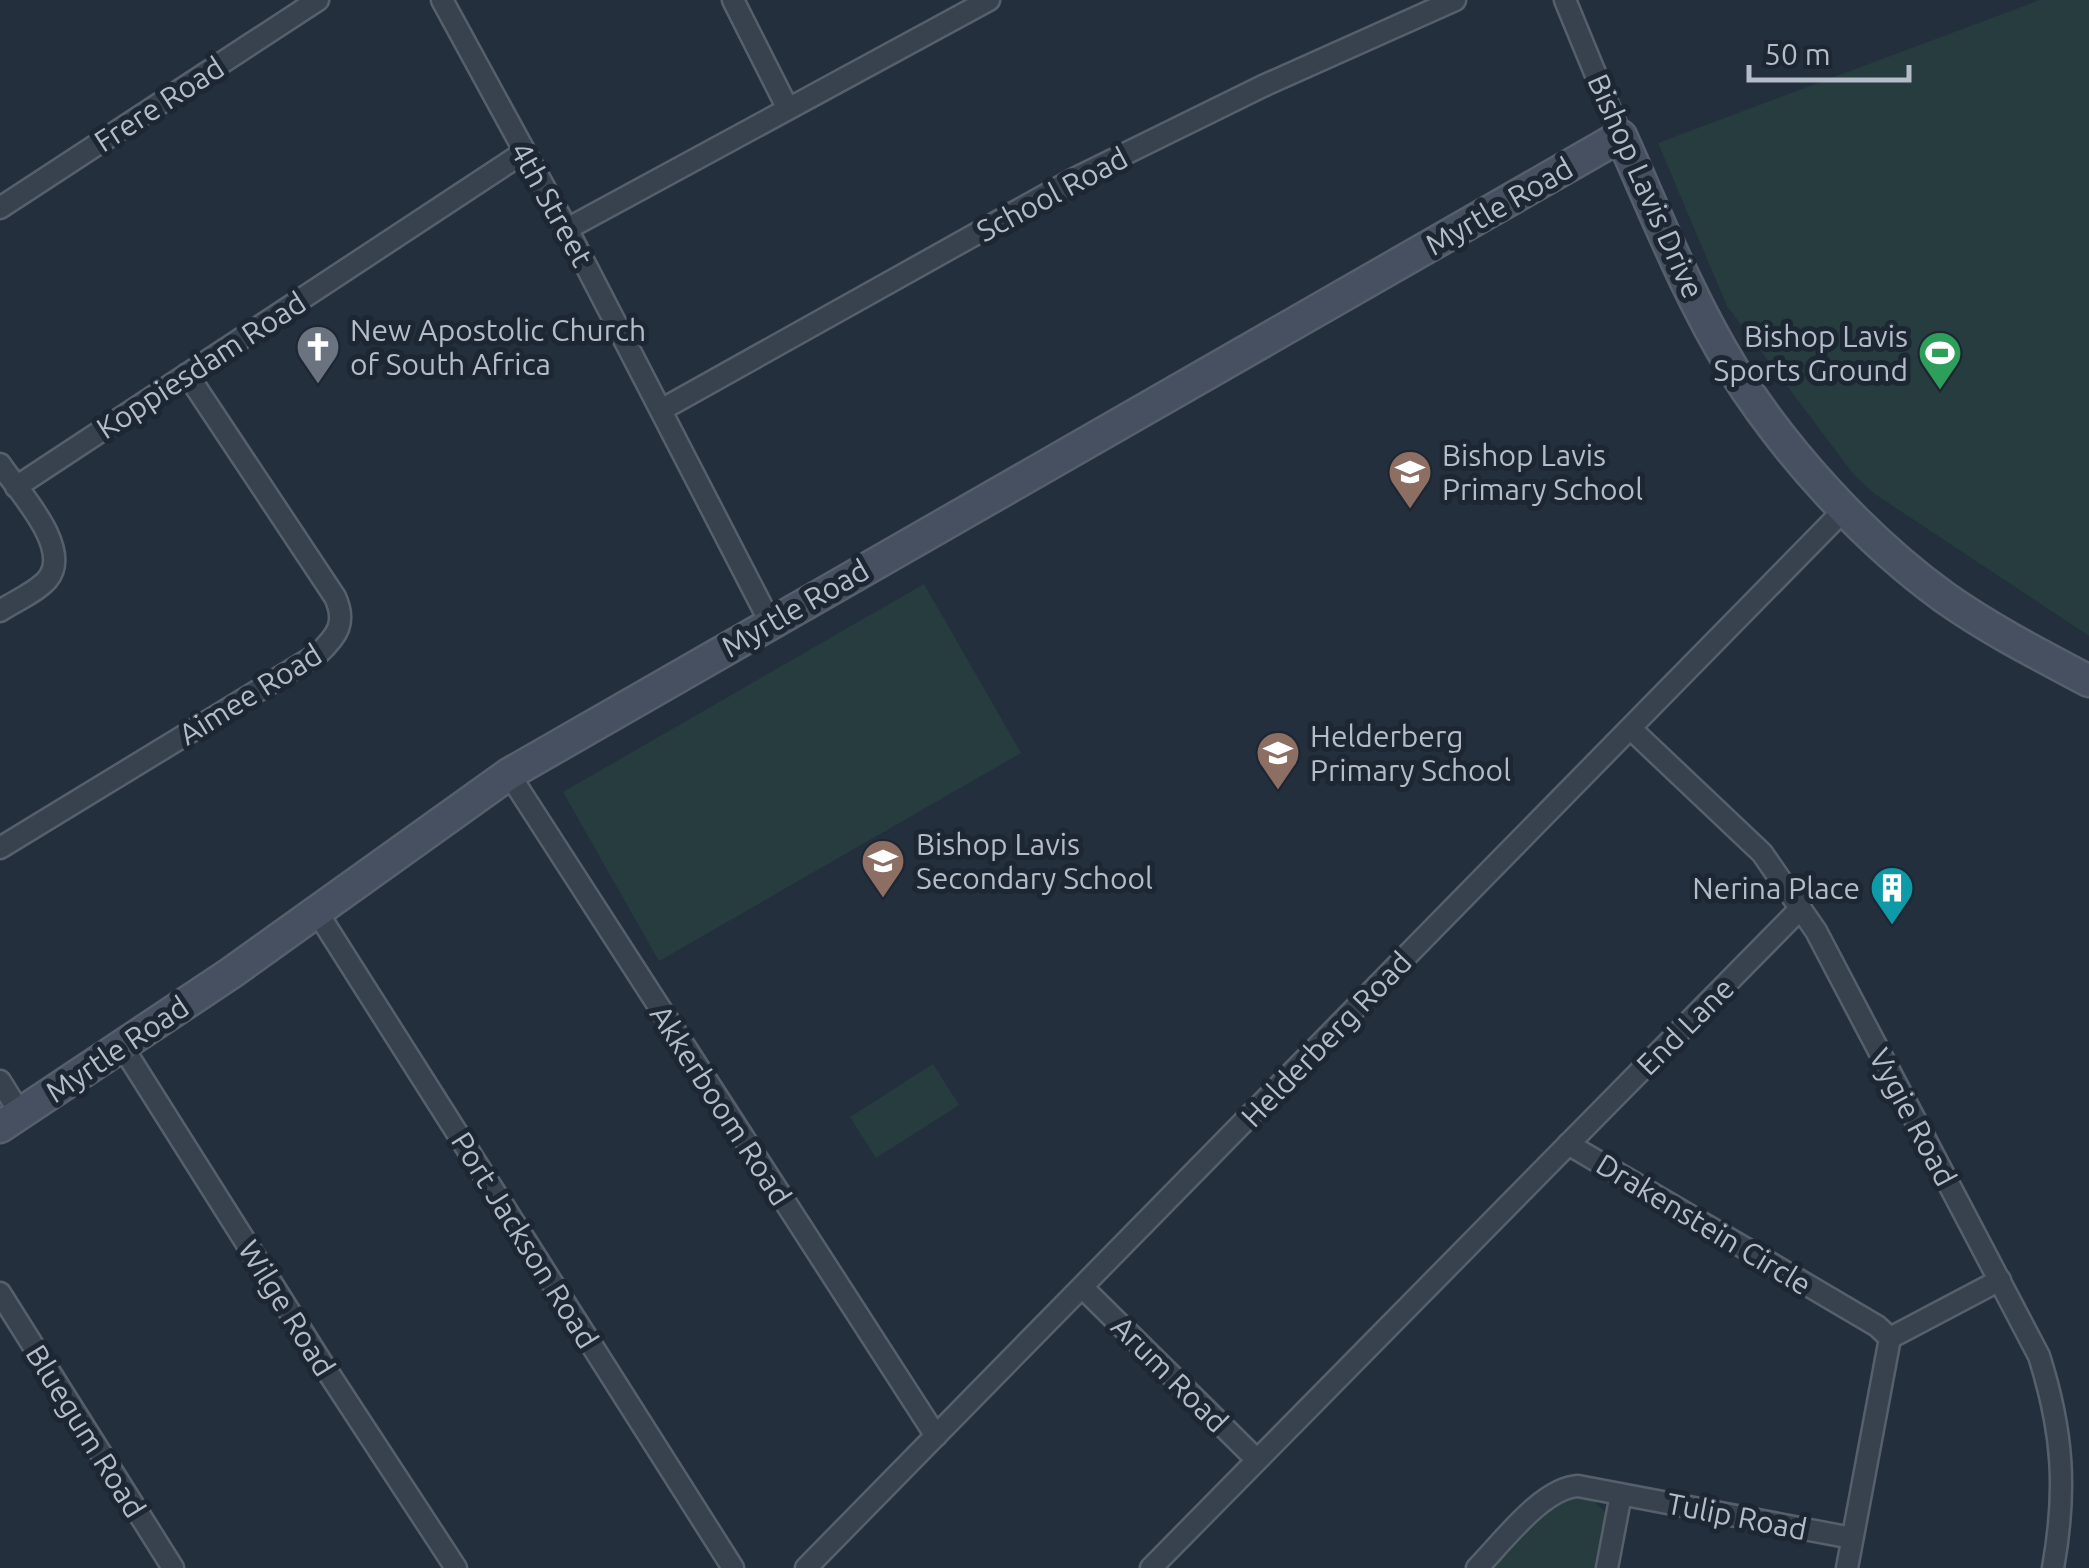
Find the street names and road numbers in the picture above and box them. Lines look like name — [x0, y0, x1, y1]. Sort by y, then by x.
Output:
street label: Frere Road — [88, 50, 230, 158]
street label: Bishop Lavis Drive — [1581, 69, 1711, 303]
street label: 4th Street — [504, 136, 600, 272]
street label: School Road — [971, 140, 1133, 248]
street label: Myrtle Road — [1419, 150, 1579, 262]
street label: Koppiesdam Road — [90, 285, 312, 445]
street label: Myrtle Road — [715, 552, 875, 664]
street label: Aimee Road — [172, 637, 328, 751]
street label: Helderberg Road — [1234, 945, 1418, 1133]
street label: End Lane — [1630, 971, 1740, 1081]
street label: Myrtle Road — [39, 989, 195, 1109]
street label: Akkerboom Road — [644, 999, 798, 1211]
street label: Vygie Road — [1863, 1043, 1963, 1191]
street label: Port Jackson Road — [445, 1126, 605, 1354]
street label: Drakenstein Circle — [1591, 1147, 1817, 1301]
street label: Wilge Road — [232, 1234, 342, 1382]
street label: Arum Road — [1105, 1309, 1235, 1439]
street label: Bluegum Road — [19, 1339, 153, 1523]
street label: Tulip Road — [1664, 1486, 1810, 1546]

